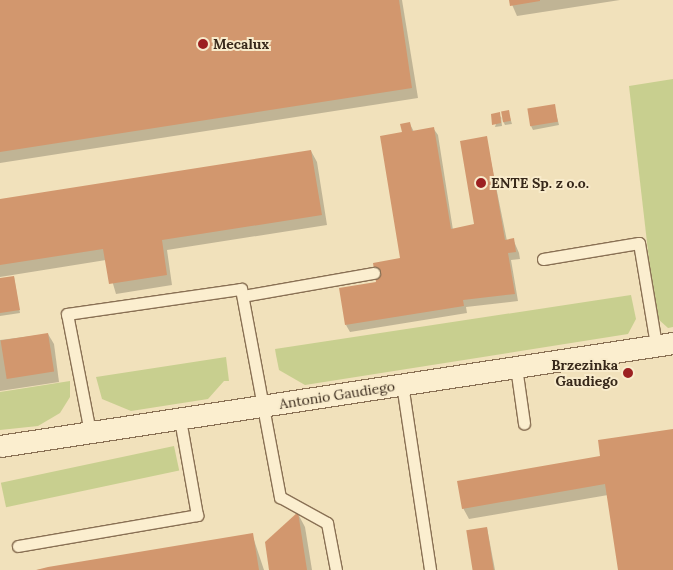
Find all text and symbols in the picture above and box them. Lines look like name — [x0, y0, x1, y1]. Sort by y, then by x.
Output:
place label: Mecalux — [213, 36, 269, 52]
marker: Mecalux — [197, 38, 209, 50]
place label: ENTE Sp. z o.o. — [491, 175, 589, 191]
marker: ENTE Sp. z o.o. — [475, 177, 487, 189]
place label: Brzezinka Gaudiego — [551, 357, 618, 390]
marker: Brzezinka Gaudiego — [622, 367, 634, 379]
street label: Antonio Gaudiego — [278, 378, 396, 412]

